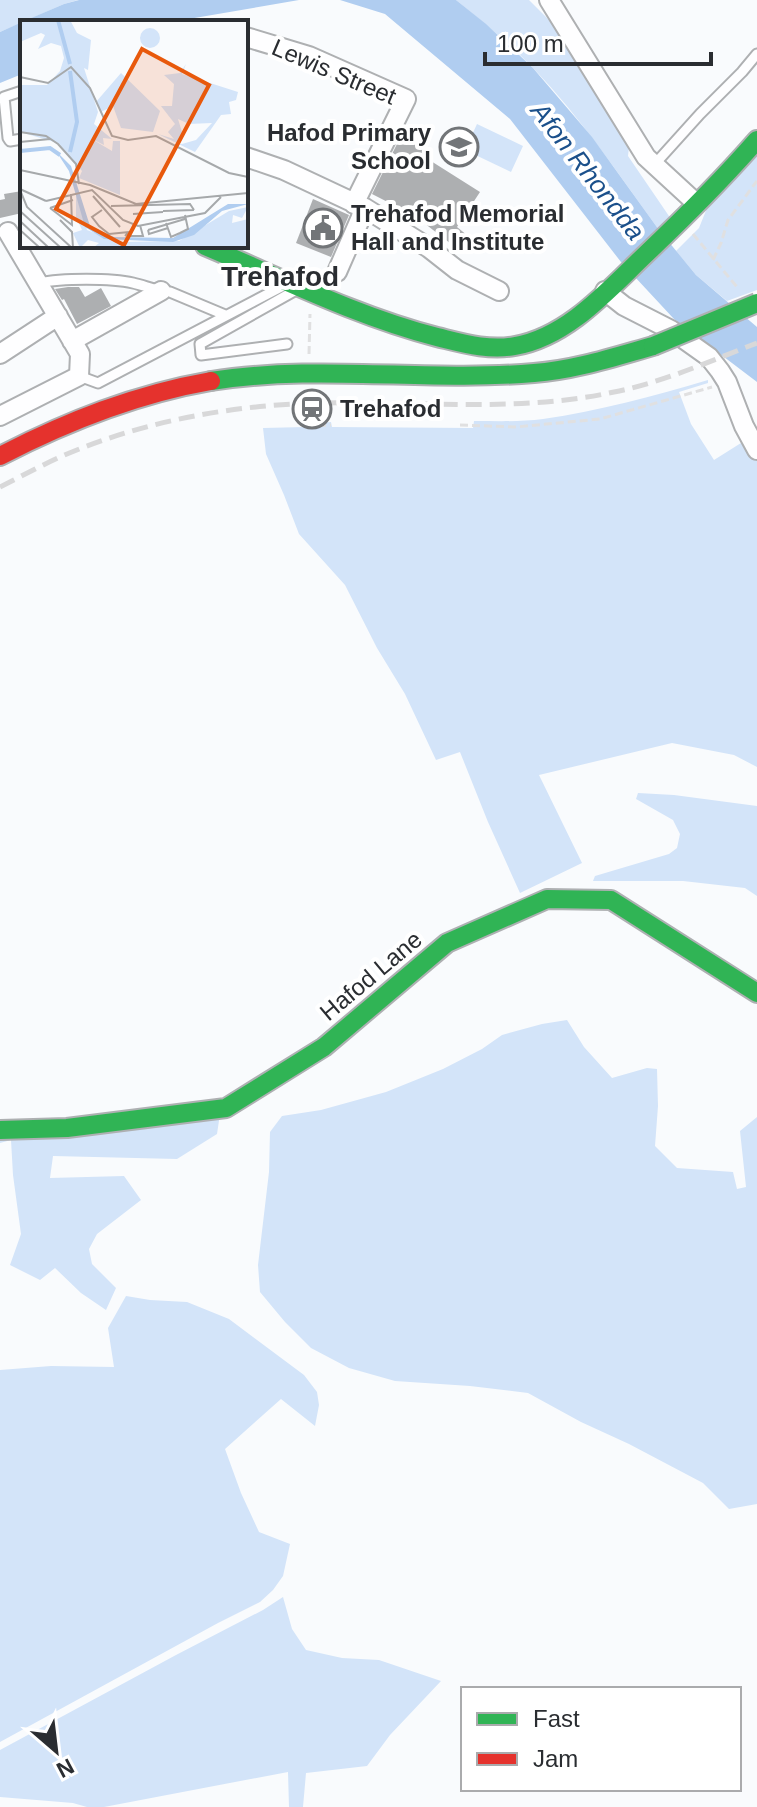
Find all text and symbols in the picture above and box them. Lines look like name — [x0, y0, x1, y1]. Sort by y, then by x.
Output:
scale bar — [485, 16, 711, 66]
inset map — [20, 20, 248, 248]
text: 100 m — [497, 30, 564, 57]
street label: Lewis Street — [268, 33, 401, 110]
water label: Afon Rhondda — [524, 95, 651, 246]
place label: Hafod Primary School — [267, 119, 432, 174]
school or university icon: Hafod Primary School — [438, 126, 480, 168]
place label: Trehafod Memorial Hall and Institute — [351, 200, 564, 255]
public building icon: Trehafod Memorial Hall and Institute — [302, 207, 344, 249]
district label: Trehafod — [221, 261, 339, 292]
station icon: Trehafod — [291, 388, 333, 430]
place label: Trehafod — [340, 395, 441, 422]
street label: Hafod Lane — [314, 925, 427, 1026]
legend — [461, 1687, 741, 1791]
text: Fast — [533, 1705, 580, 1732]
north arrow — [16, 1711, 96, 1791]
text: Jam — [533, 1745, 578, 1772]
text: N — [52, 1753, 78, 1783]

